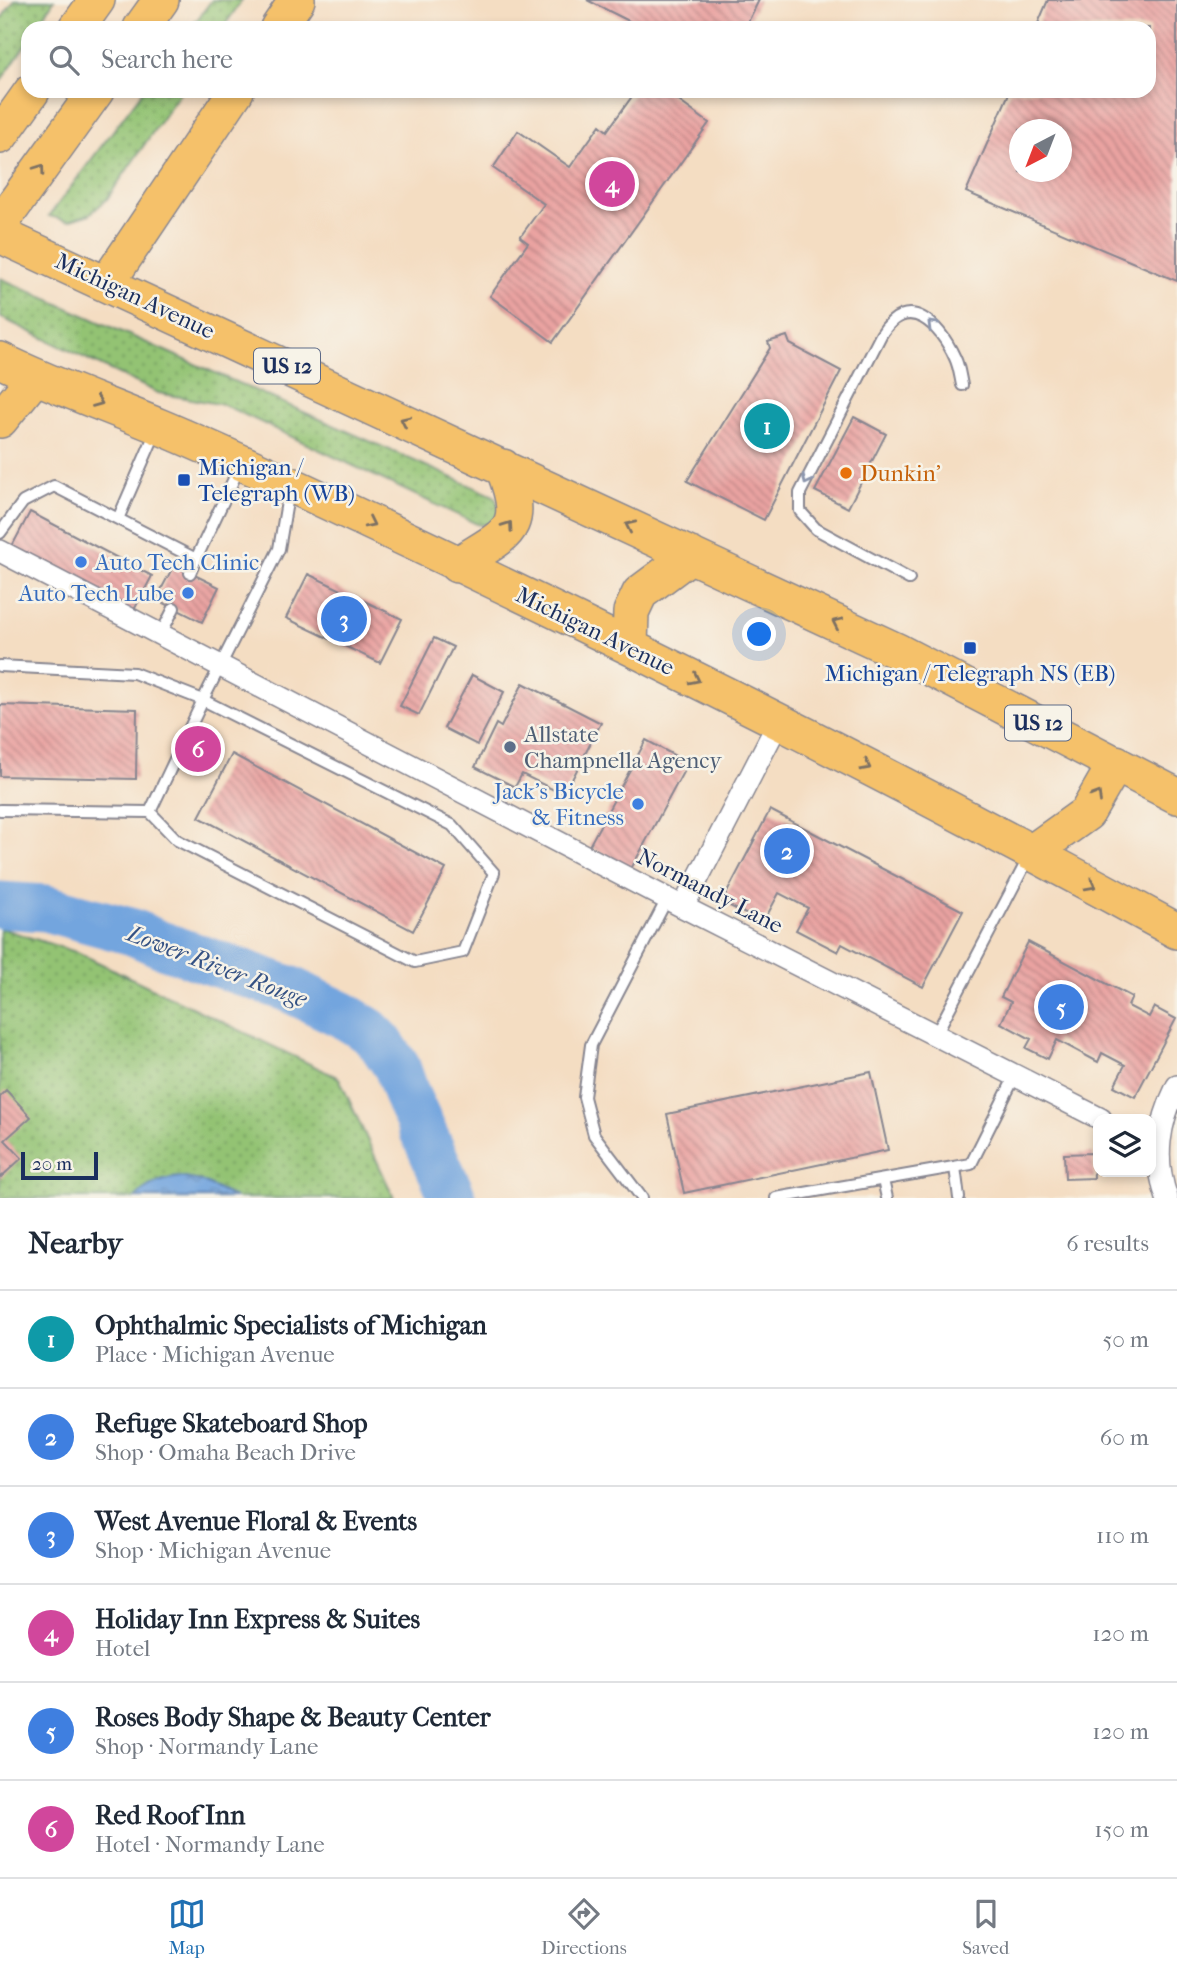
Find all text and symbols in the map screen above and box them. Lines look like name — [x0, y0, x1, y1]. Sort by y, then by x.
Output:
search box — [21, 21, 1156, 98]
icon: search — [45, 41, 83, 79]
text: Search here — [101, 44, 233, 75]
north arrow — [1009, 119, 1072, 182]
pin: 4 — [589, 158, 635, 210]
one-way arrow — [32, 164, 44, 177]
street label: Michigan Avenue — [51, 247, 219, 345]
one-way arrow — [927, 321, 940, 334]
road number: US 12 — [254, 348, 320, 384]
one-way arrow — [92, 394, 104, 408]
pin: 1 — [744, 400, 790, 452]
one-way arrow — [400, 415, 412, 429]
place label: Michigan / Telegraph (WB) — [198, 454, 355, 507]
place label: Dunkin' — [860, 460, 941, 487]
marker: Dunkin' — [838, 465, 854, 481]
marker: Michigan / Telegraph (WB) — [176, 472, 192, 488]
one-way arrow — [801, 473, 815, 485]
one-way arrow — [362, 515, 375, 529]
one-way arrow — [624, 520, 637, 534]
one-way arrow — [499, 521, 512, 534]
place label: Auto Tech Clinic — [94, 549, 259, 576]
marker: Auto Tech Clinic — [73, 554, 89, 570]
place label: Auto Tech Lube — [18, 580, 174, 607]
street label: Michigan Avenue — [511, 581, 679, 681]
marker: Auto Tech Lube — [180, 585, 196, 601]
pin: 3 — [321, 593, 367, 645]
your location — [742, 617, 776, 651]
one-way arrow — [832, 617, 844, 631]
marker: Michigan / Telegraph NS (EB) — [962, 640, 978, 656]
place label: Michigan / Telegraph NS (EB) — [825, 660, 1115, 687]
one-way arrow — [688, 671, 700, 685]
road number: US 12 — [1005, 706, 1071, 740]
place label: Allstate Champnella Agency — [523, 721, 722, 774]
pin: 6 — [175, 723, 221, 775]
marker: Allstate Champnella Agency — [502, 739, 518, 755]
one-way arrow — [859, 758, 871, 772]
place label: Jack's Bicycle & Fitness — [492, 778, 624, 831]
one-way arrow — [1088, 791, 1101, 804]
marker: Jack's Bicycle & Fitness — [630, 796, 646, 812]
pin: 2 — [764, 825, 810, 877]
street label: Normandy Lane — [633, 843, 787, 939]
one-way arrow — [1084, 877, 1097, 890]
water label: Lower River Rouge — [121, 918, 312, 1014]
pin: 5 — [1038, 981, 1084, 1033]
map controls — [1093, 1114, 1156, 1177]
button: layers — [1093, 1114, 1156, 1177]
scale bar — [21, 1149, 98, 1181]
text: 20 m — [32, 1153, 72, 1175]
text: Nearby — [28, 1226, 123, 1261]
text: 6 results — [1066, 1230, 1149, 1257]
text: Ophthalmic Specialists of Michigan — [95, 1310, 487, 1341]
text: 1 — [47, 1326, 55, 1353]
text: 50 m — [1102, 1326, 1149, 1353]
text: Place · Michigan Avenue — [95, 1341, 335, 1368]
text: Refuge Skateboard Shop — [95, 1408, 368, 1439]
text: 2 — [45, 1424, 57, 1451]
text: 60 m — [1100, 1424, 1149, 1451]
text: Shop · Omaha Beach Drive — [95, 1439, 356, 1466]
text: West Avenue Floral & Events — [95, 1506, 417, 1537]
text: 3 — [46, 1522, 56, 1549]
text: 110 m — [1096, 1522, 1149, 1549]
text: Shop · Michigan Avenue — [95, 1537, 331, 1564]
text: Holiday Inn Express & Suites — [95, 1604, 420, 1635]
text: 4 — [44, 1620, 58, 1647]
text: 120 m — [1092, 1620, 1149, 1647]
text: Hotel — [95, 1635, 150, 1662]
text: Roses Body Shape & Beauty Center — [95, 1702, 491, 1733]
text: 5 — [46, 1718, 56, 1745]
text: 120 m — [1092, 1718, 1149, 1745]
text: Shop · Normandy Lane — [95, 1733, 318, 1760]
text: Red Roof Inn — [95, 1800, 245, 1831]
text: 6 — [45, 1816, 57, 1843]
text: 150 m — [1094, 1816, 1149, 1843]
text: Hotel · Normandy Lane — [95, 1831, 325, 1858]
tab: Map — [168, 1895, 206, 1959]
tab: Directions — [541, 1895, 627, 1959]
tab: Saved — [962, 1895, 1009, 1959]

